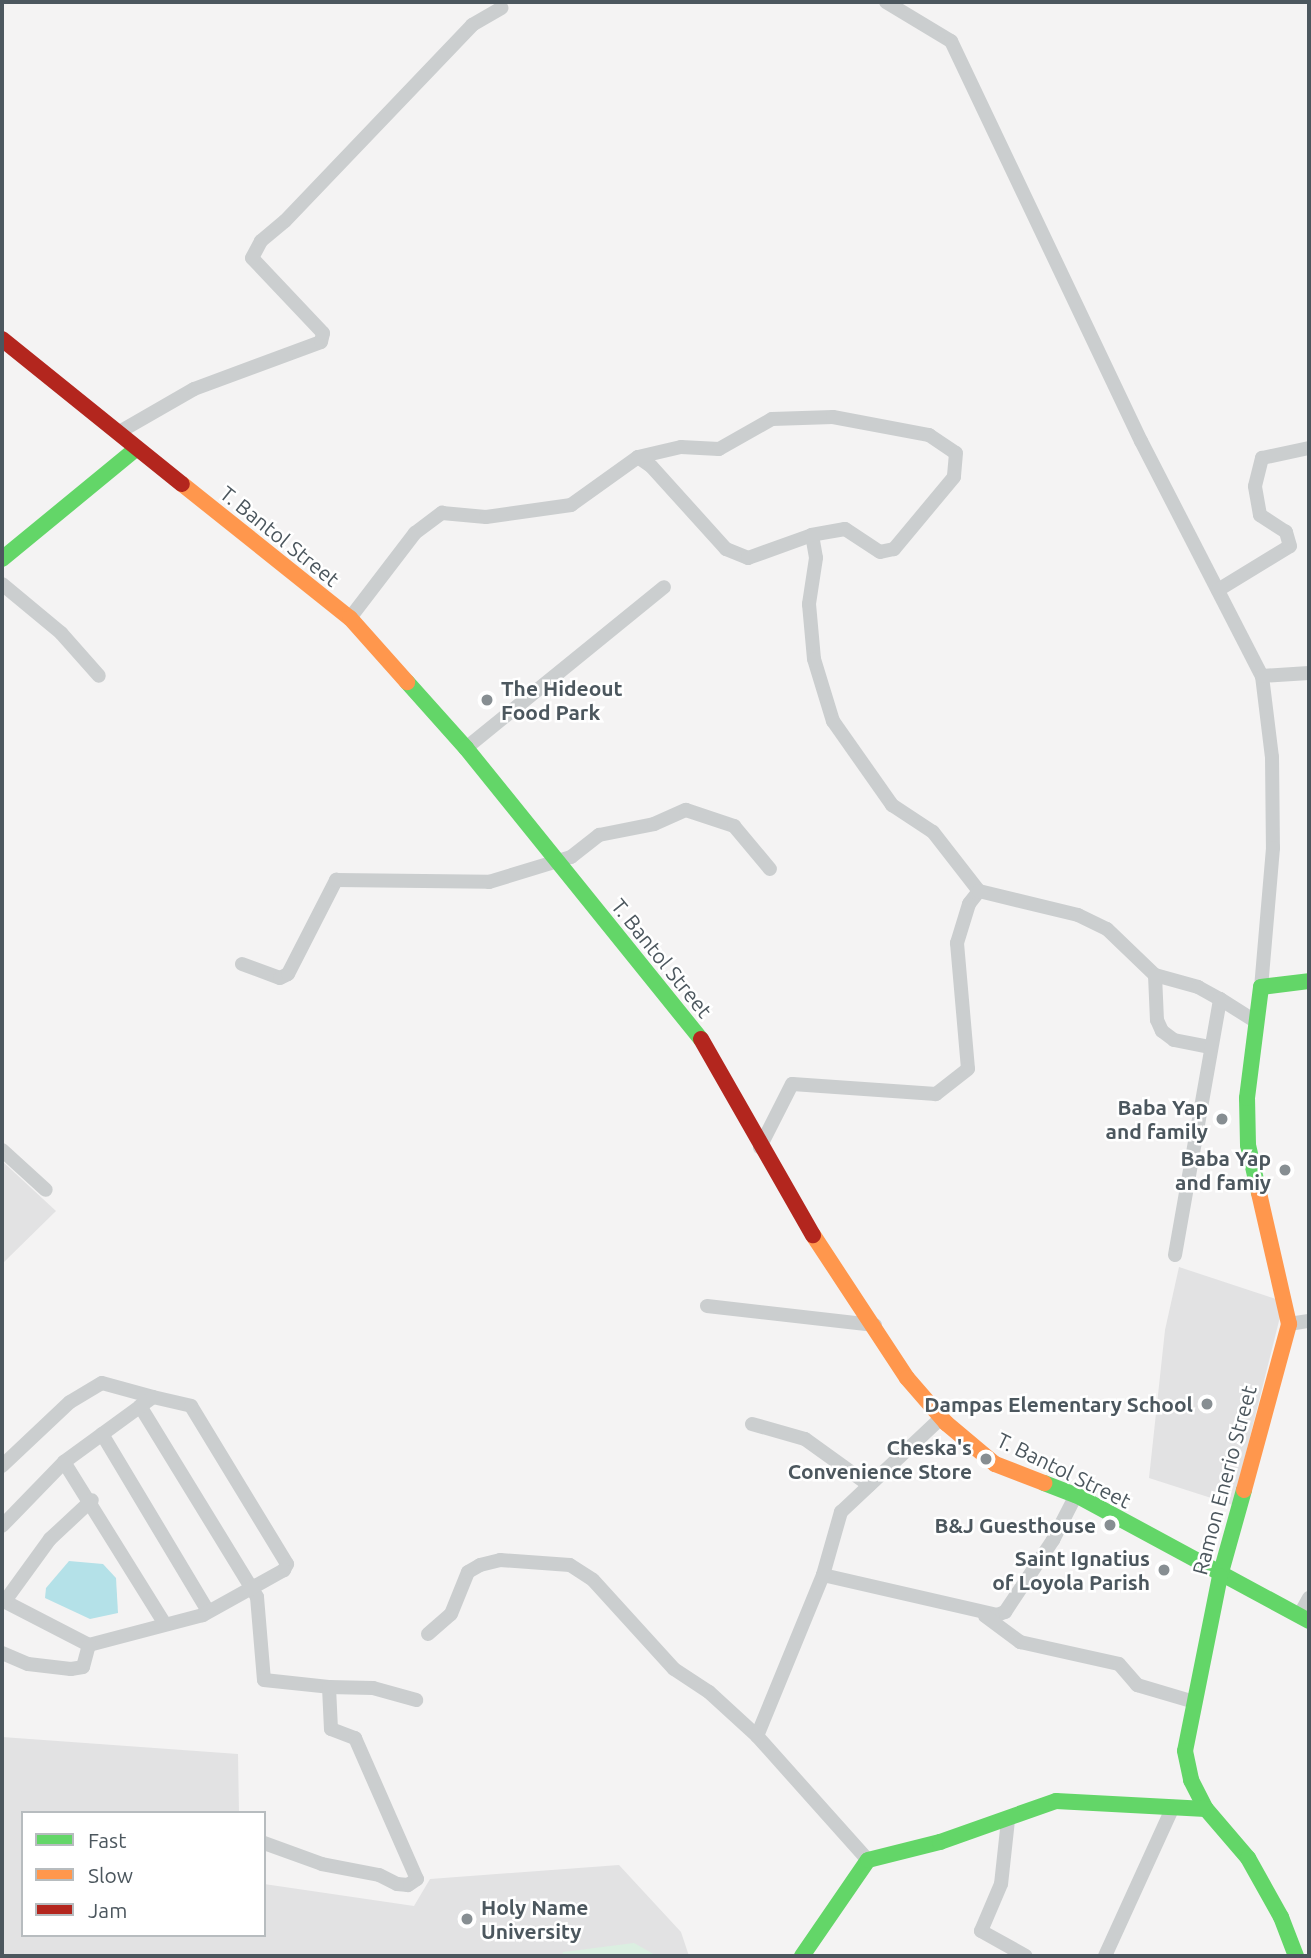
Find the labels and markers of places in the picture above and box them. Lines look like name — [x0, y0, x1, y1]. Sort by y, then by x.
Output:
place label: The Hideout Food Park — [501, 675, 623, 725]
marker: The Hideout Food Park — [479, 692, 495, 708]
place label: Baba Yap and family — [1106, 1094, 1208, 1144]
marker: Baba Yap and family — [1214, 1111, 1230, 1127]
place label: Baba Yap and famiy — [1175, 1145, 1271, 1195]
marker: Baba Yap and famiy — [1277, 1162, 1293, 1178]
place label: Dampas Elementary School — [924, 1391, 1193, 1417]
marker: Dampas Elementary School — [1199, 1396, 1215, 1412]
place label: Cheska's Convenience Store — [788, 1434, 972, 1484]
marker: Cheska's Convenience Store — [978, 1451, 994, 1467]
place label: B&J Guesthouse — [935, 1512, 1096, 1538]
marker: B&J Guesthouse — [1102, 1517, 1118, 1533]
place label: Saint Ignatius of Loyola Parish — [992, 1545, 1150, 1595]
marker: Saint Ignatius of Loyola Parish — [1156, 1562, 1172, 1578]
place label: Holy Name University — [481, 1894, 588, 1944]
marker: Holy Name University — [459, 1911, 475, 1927]

